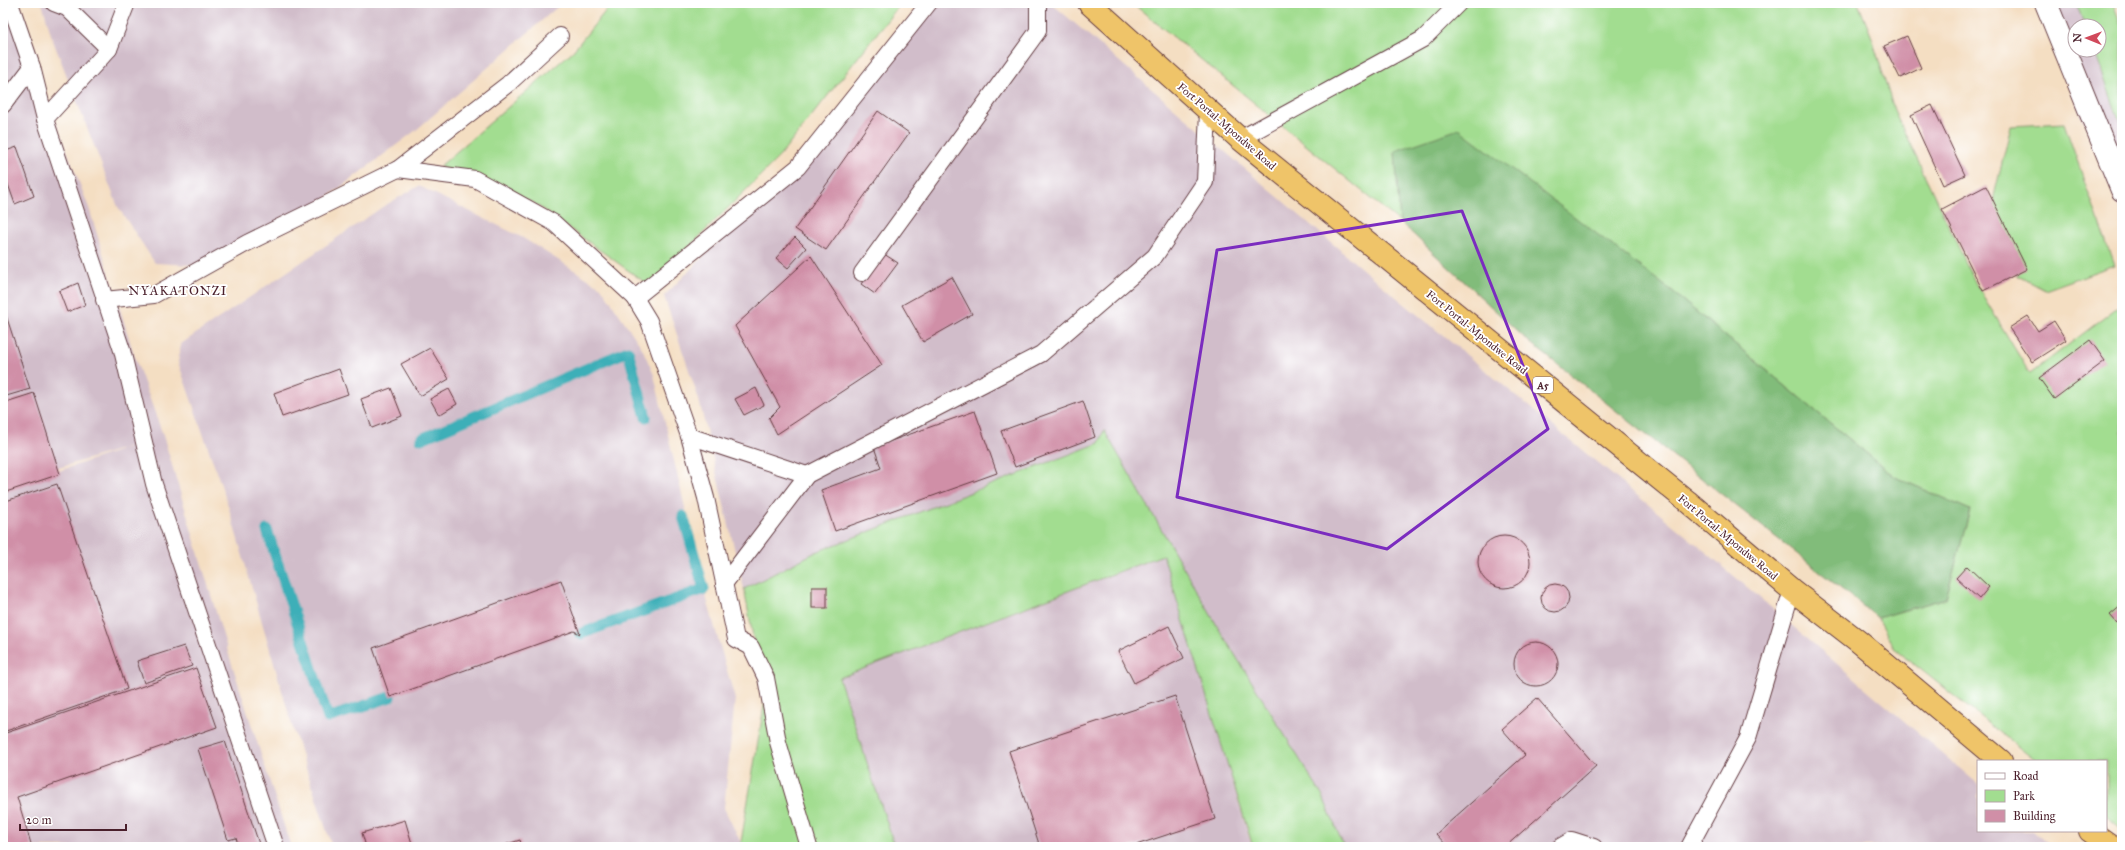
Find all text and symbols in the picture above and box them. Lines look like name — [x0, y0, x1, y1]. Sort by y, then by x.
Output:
north arrow — [2067, 18, 2107, 58]
text: N — [2071, 32, 2084, 43]
street label: Fort Portal-Mpondwe Road — [1175, 80, 1279, 173]
district label: NYAKATONZI — [129, 283, 227, 299]
street label: Fort Portal-Mpondwe Road — [1424, 288, 1530, 377]
road number: A5 — [1533, 377, 1553, 393]
street label: Fort Portal-Mpondwe Road — [1675, 492, 1780, 583]
legend — [1977, 760, 2107, 832]
text: Road — [2013, 769, 2039, 783]
text: Park — [2013, 789, 2035, 803]
scale bar — [20, 806, 126, 832]
text: Building — [2013, 809, 2056, 824]
text: 20 m — [26, 813, 52, 827]

